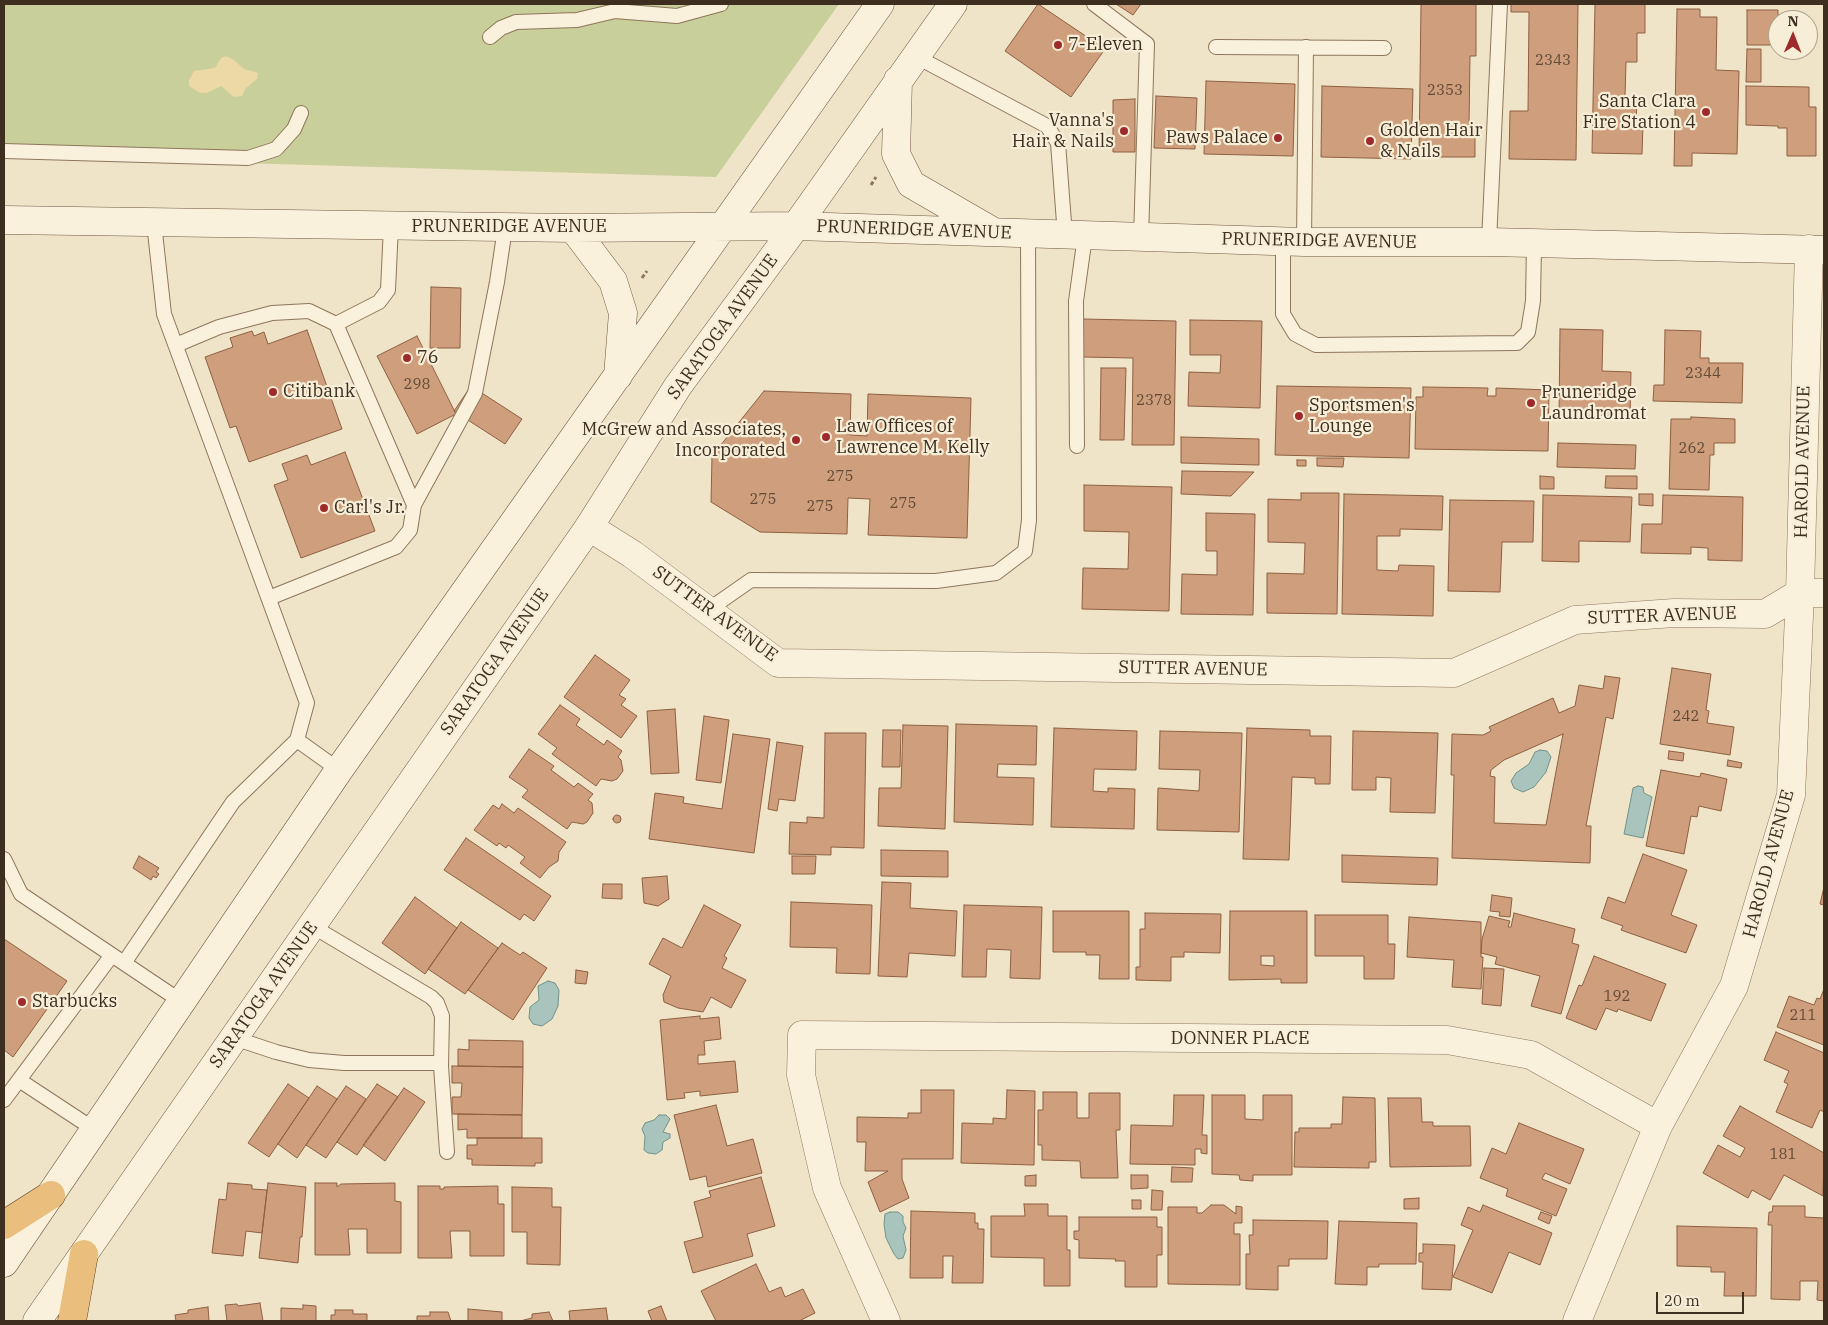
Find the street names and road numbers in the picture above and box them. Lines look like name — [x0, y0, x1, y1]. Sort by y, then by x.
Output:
street label: PRUNERIDGE AVENUE — [411, 216, 607, 238]
street label: PRUNERIDGE AVENUE — [816, 216, 1012, 244]
street label: PRUNERIDGE AVENUE — [1221, 228, 1417, 254]
street label: SARATOGA AVENUE — [663, 250, 783, 404]
street label: HAROLD AVENUE — [1791, 386, 1815, 538]
street label: SUTTER AVENUE — [648, 561, 782, 667]
street label: SARATOGA AVENUE — [436, 585, 554, 739]
street label: SUTTER AVENUE — [1587, 603, 1737, 629]
street label: SUTTER AVENUE — [1118, 657, 1268, 681]
street label: HAROLD AVENUE — [1739, 788, 1799, 940]
street label: SARATOGA AVENUE — [205, 918, 323, 1072]
street label: DONNER PLACE — [1171, 1028, 1309, 1050]

